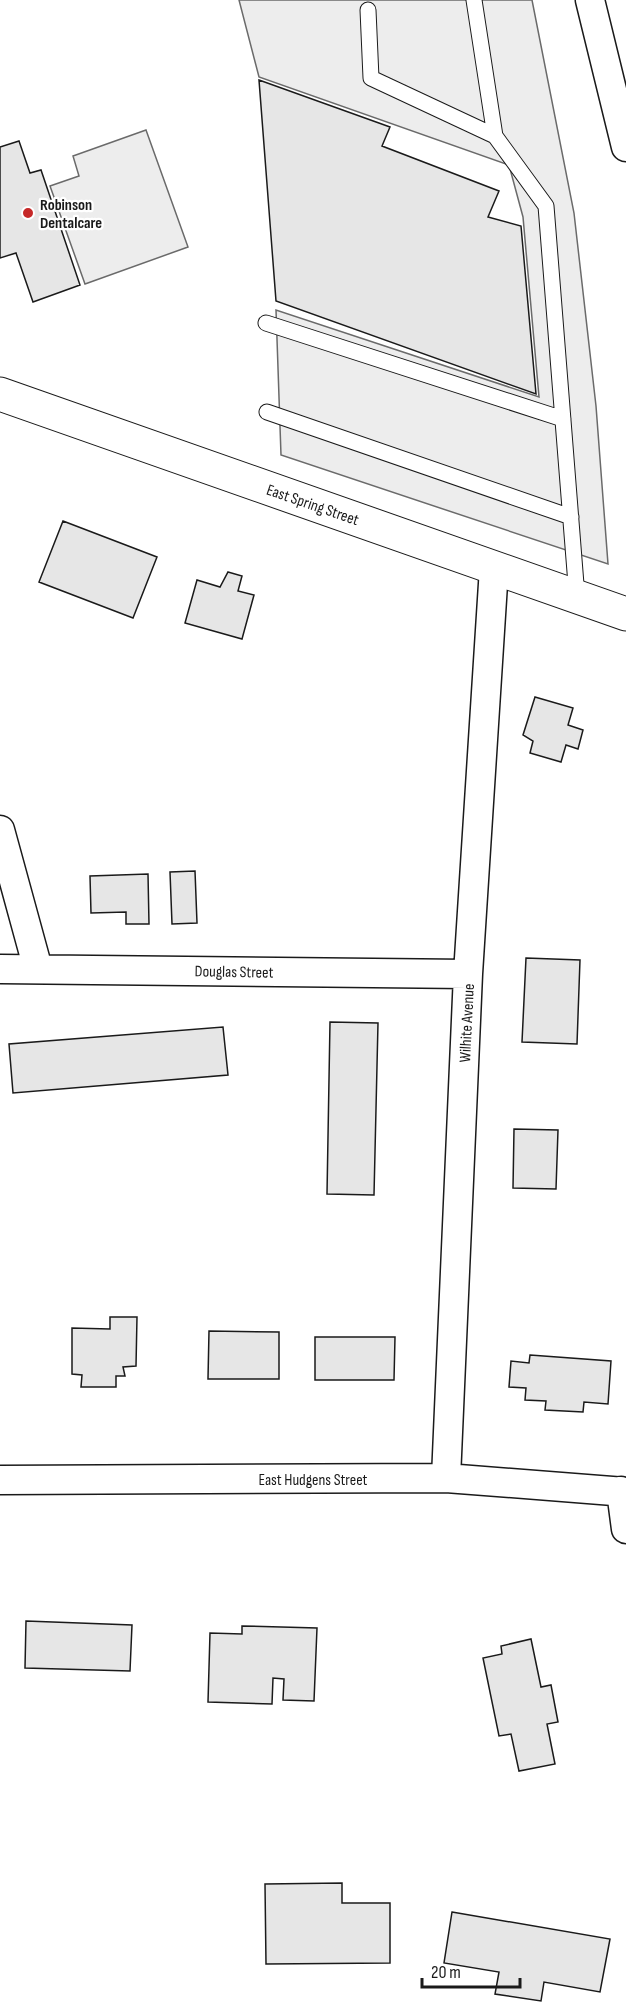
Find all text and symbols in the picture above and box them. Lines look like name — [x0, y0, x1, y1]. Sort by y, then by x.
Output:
place label: Robinson Dentalcare — [40, 196, 102, 233]
marker: Robinson Dentalcare — [21, 206, 35, 220]
street label: East Spring Street — [264, 481, 361, 530]
street label: Douglas Street — [194, 962, 274, 983]
street label: Wilhite Avenue — [456, 983, 479, 1063]
street label: East Hudgens Street — [259, 1471, 368, 1490]
scale bar — [422, 1951, 520, 1989]
text: 20 m — [431, 1962, 461, 1983]

